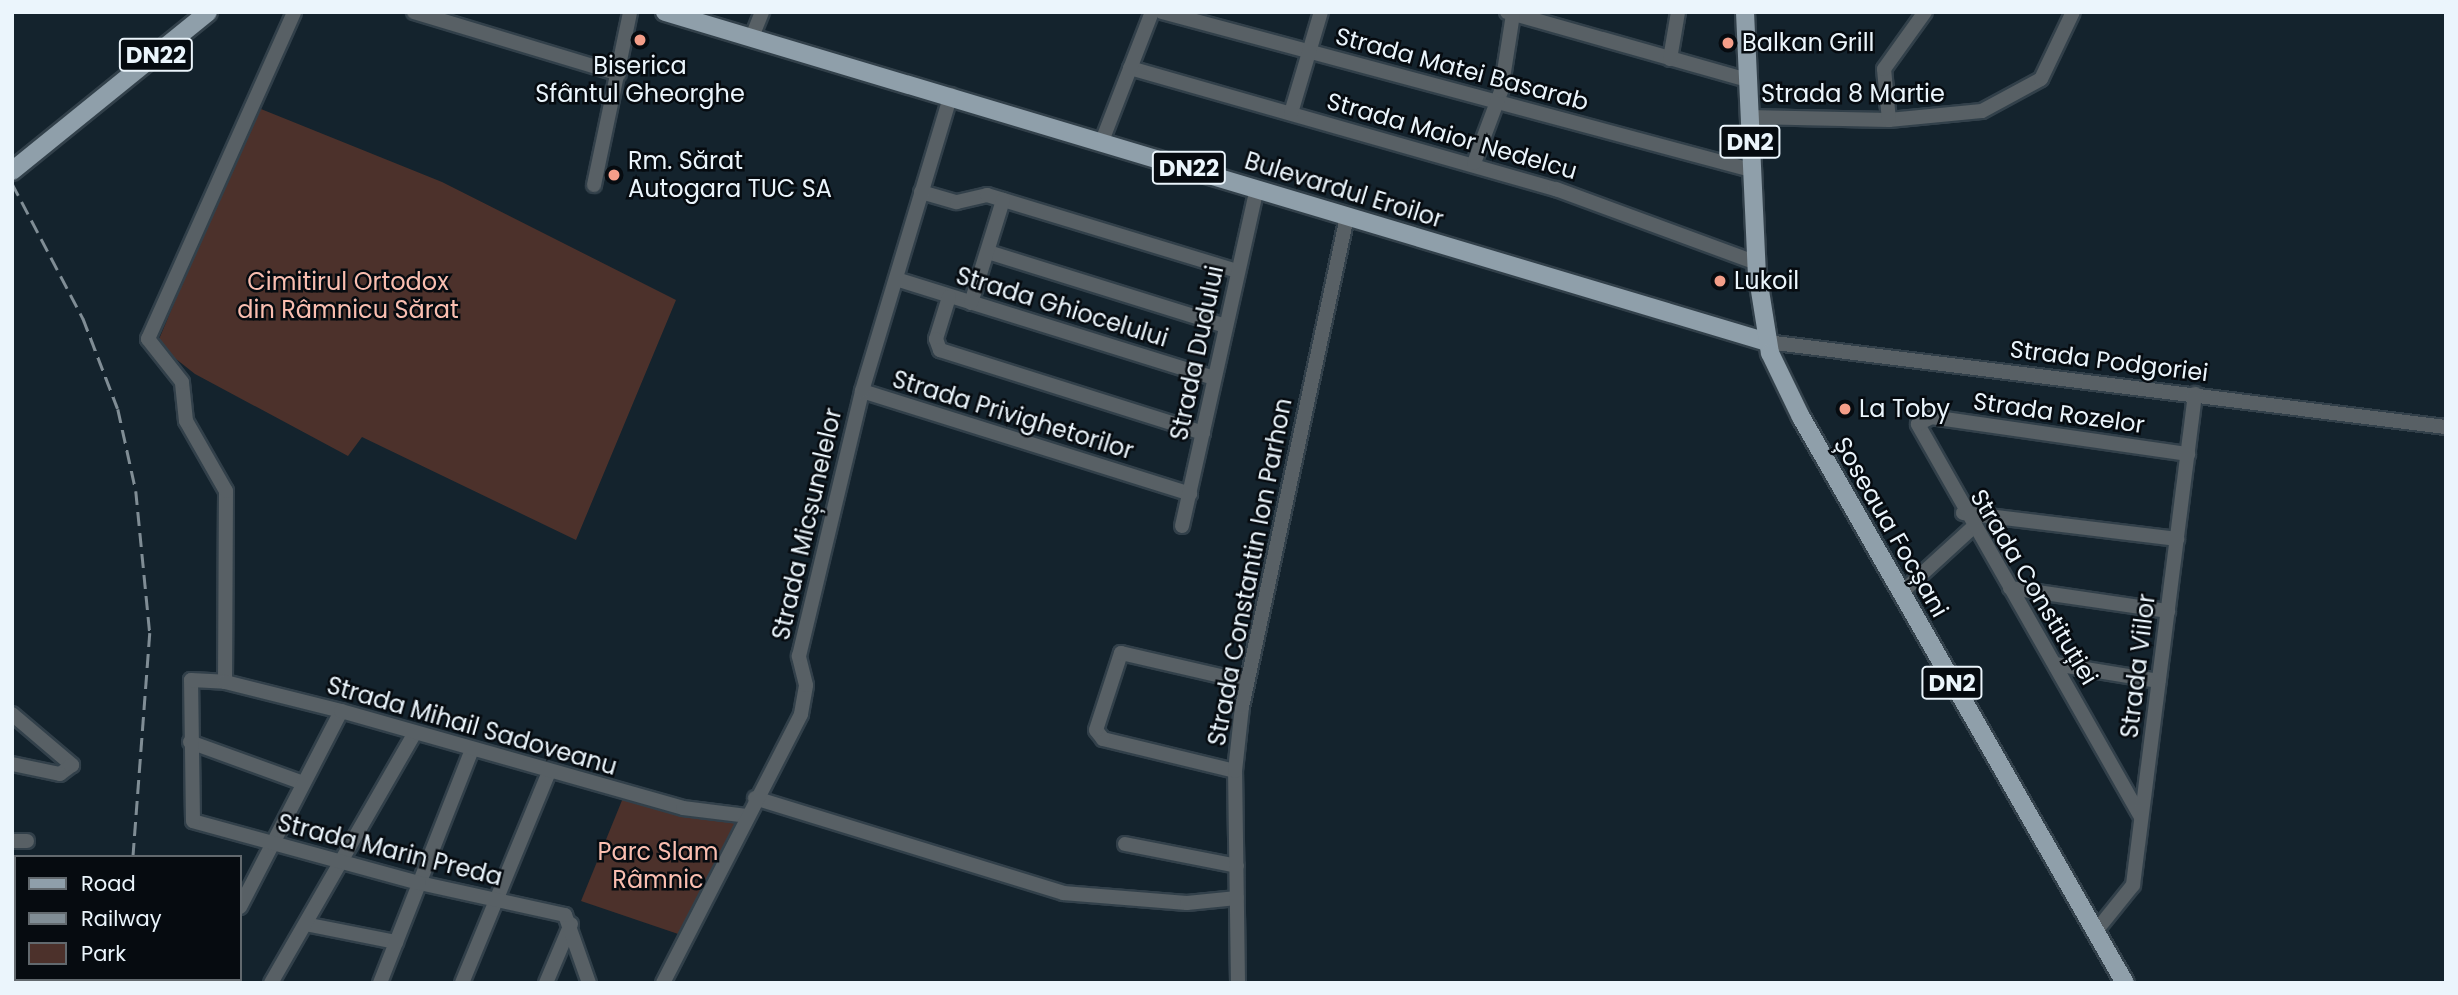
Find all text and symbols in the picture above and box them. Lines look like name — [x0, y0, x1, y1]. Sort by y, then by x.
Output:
street label: Strada Matei Basarab — [1332, 21, 1592, 117]
place label: Balkan Grill — [1742, 29, 1875, 57]
marker: Biserica Sfântul Gheorghe — [632, 32, 648, 48]
marker: Balkan Grill — [1720, 35, 1736, 51]
road number: DN22 — [118, 36, 194, 74]
place label: Biserica Sfântul Gheorghe — [535, 52, 745, 108]
street label: Strada 8 Martie — [1761, 80, 1945, 108]
street label: Strada Maior Nedelcu — [1324, 86, 1580, 186]
road number: DN2 — [1718, 122, 1782, 162]
street label: Bulevardul Eroilor — [1241, 146, 1447, 234]
place label: Rm. Sărat Autogara TUC SA — [628, 147, 832, 203]
road number: DN22 — [1150, 148, 1228, 188]
marker: Rm. Sărat Autogara TUC SA — [606, 167, 622, 183]
street label: Strada Ghiocelului — [953, 261, 1171, 353]
street label: Strada Dudului — [1164, 263, 1230, 443]
place label: Lukoil — [1734, 267, 1799, 295]
park label: Cimitirul Ortodox din Râmnicu Sărat — [237, 268, 459, 324]
marker: Lukoil — [1712, 273, 1728, 289]
street label: Strada Podgoriei — [2008, 335, 2210, 387]
street label: Strada Privighetorilor — [889, 365, 1137, 465]
street label: Strada Rozelor — [1971, 387, 2147, 439]
place label: La Toby — [1859, 395, 1950, 423]
street label: Strada Constantin Ion Parhon — [1202, 396, 1298, 748]
marker: La Toby — [1837, 401, 1853, 417]
street label: Strada Micșunelelor — [766, 405, 848, 643]
street label: Șoseaua Focșani — [1828, 432, 1954, 622]
street label: Strada Constituției — [1964, 484, 2104, 690]
street label: Strada Viilor — [2115, 592, 2161, 740]
road number: DN2 — [1920, 664, 1983, 702]
street label: Strada Mihail Sadoveanu — [324, 671, 620, 781]
street label: Strada Marin Preda — [275, 808, 505, 892]
park label: Parc Slam Râmnic — [598, 838, 718, 894]
legend — [14, 855, 242, 981]
text: Road — [81, 869, 136, 898]
text: Railway — [81, 904, 162, 933]
text: Park — [81, 939, 126, 968]

